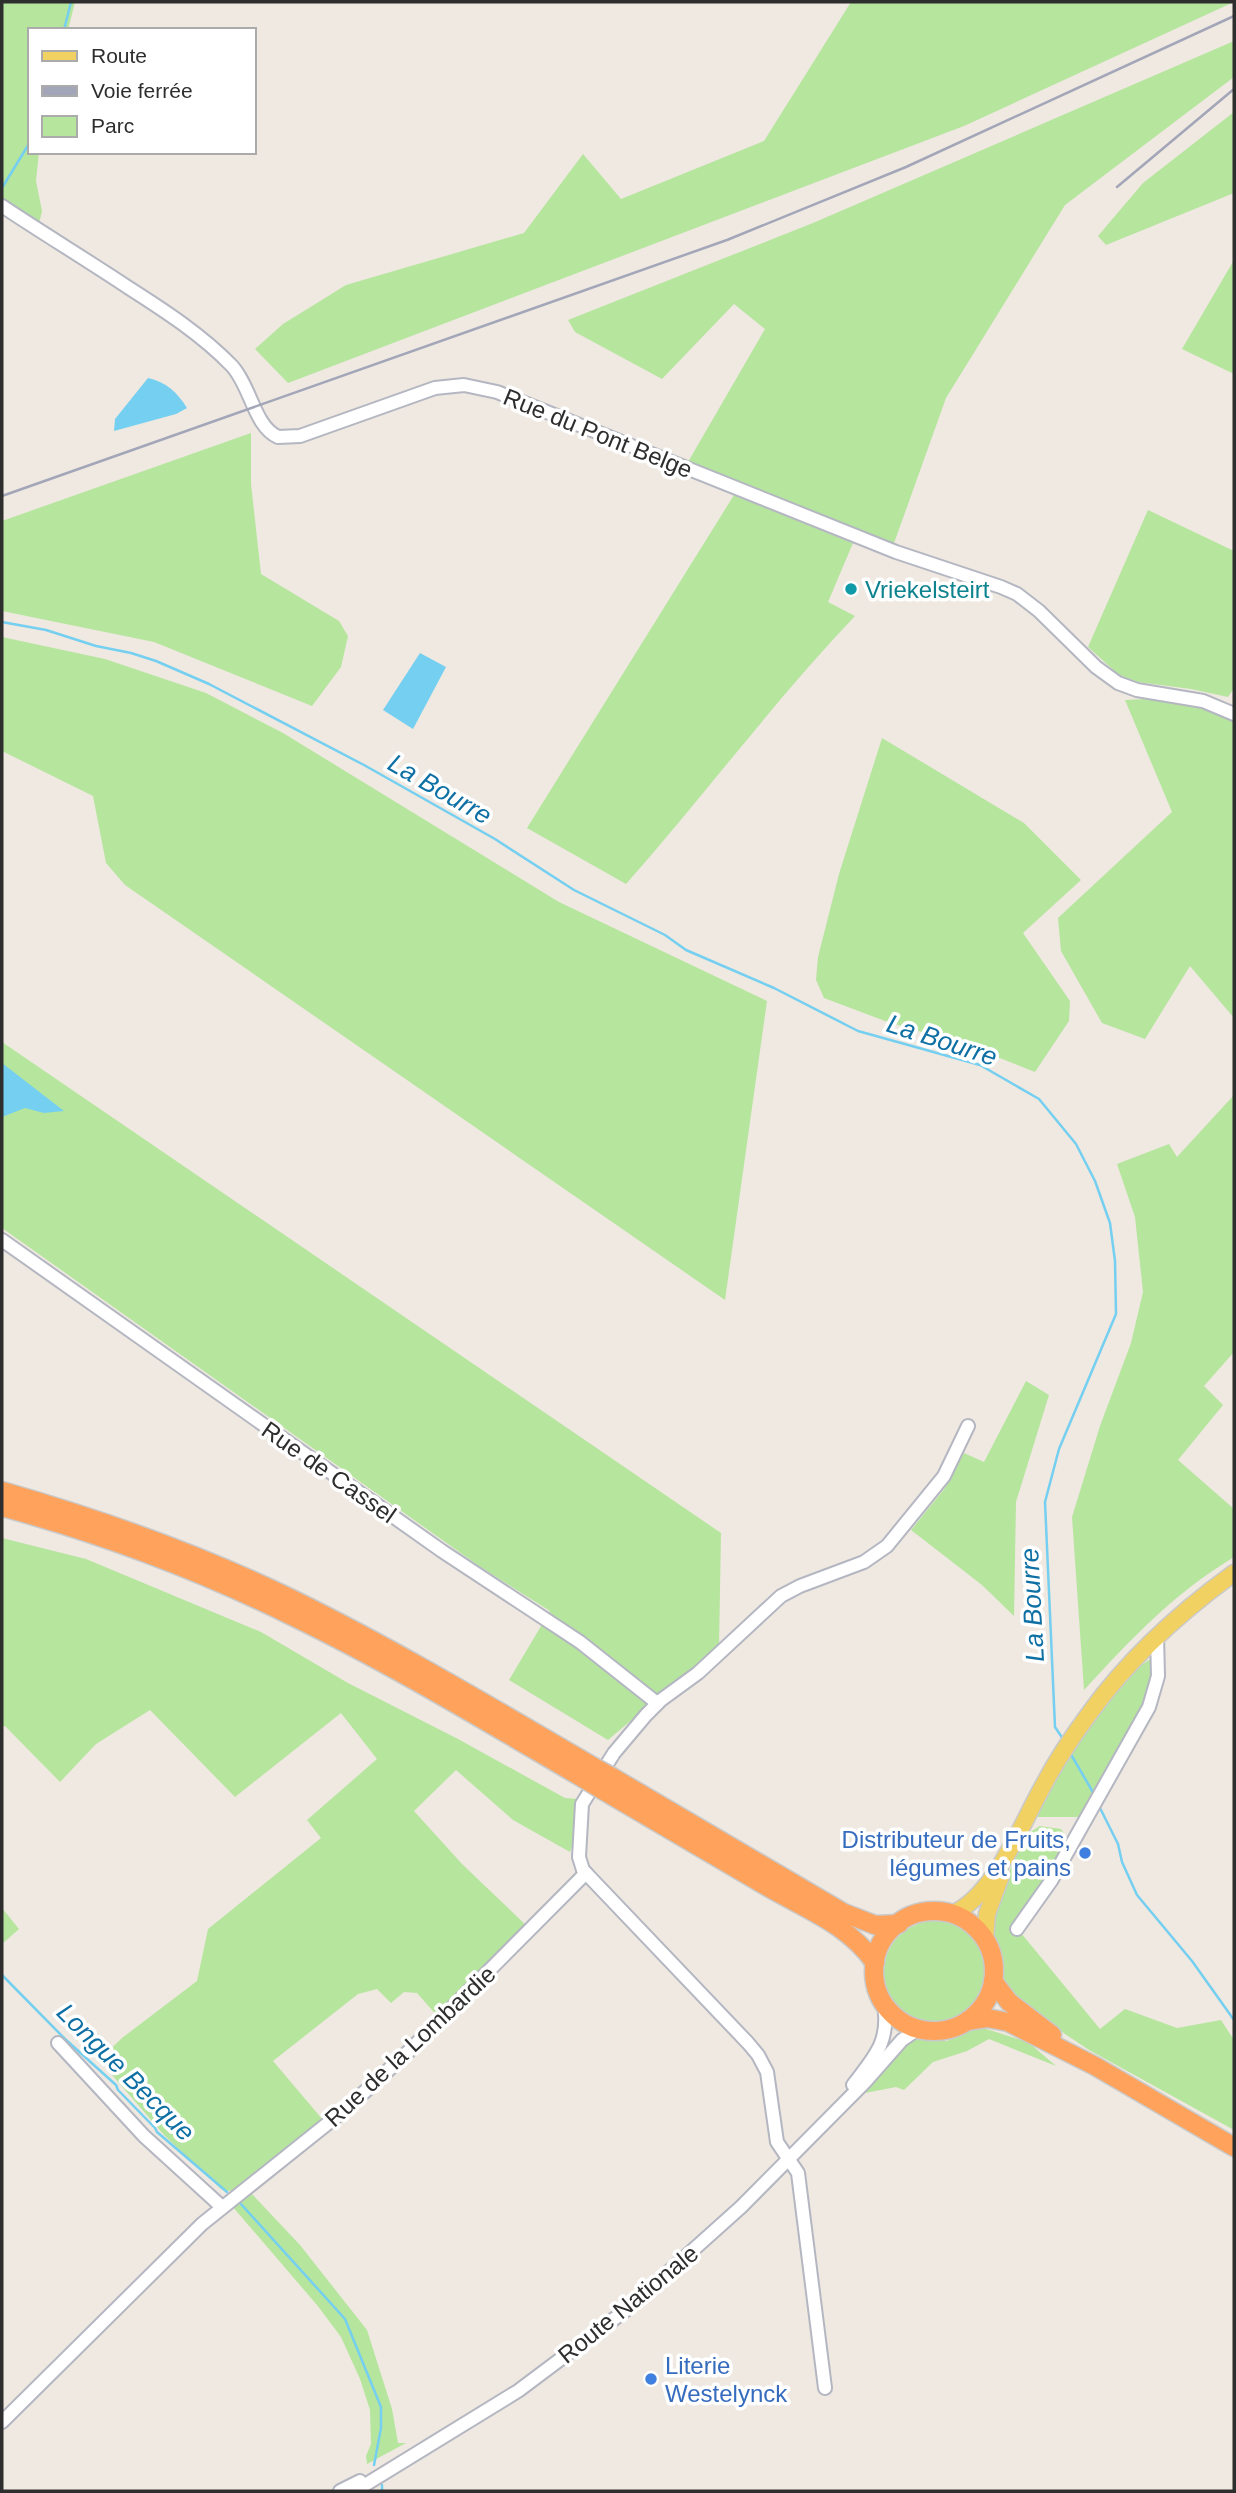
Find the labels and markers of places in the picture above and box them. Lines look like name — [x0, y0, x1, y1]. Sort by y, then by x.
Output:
place label: Vriekelsteirt — [865, 576, 990, 603]
marker: Vriekelsteirt — [843, 581, 859, 597]
place label: Distributeur de Fruits, légumes et pains — [842, 1826, 1071, 1881]
marker: Distributeur de Fruits, légumes et pains — [1077, 1845, 1093, 1861]
place label: Literie Westelynck — [665, 2352, 788, 2407]
marker: Literie Westelynck — [643, 2371, 659, 2387]

